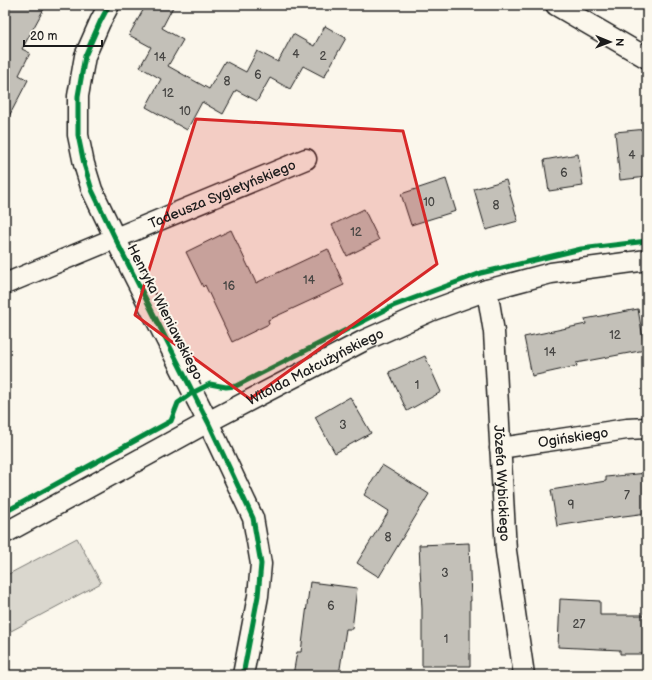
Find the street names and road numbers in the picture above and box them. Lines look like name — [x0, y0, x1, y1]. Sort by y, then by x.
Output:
street label: Tadeusza Sygietyńskiego — [146, 156, 298, 232]
street label: Henryka Wieniawskiego — [123, 241, 207, 383]
street label: Witolda Małcużyńskiego — [244, 324, 386, 409]
street label: Ogińskiego — [537, 423, 610, 451]
street label: Józefa Wybickiego — [491, 424, 514, 542]

